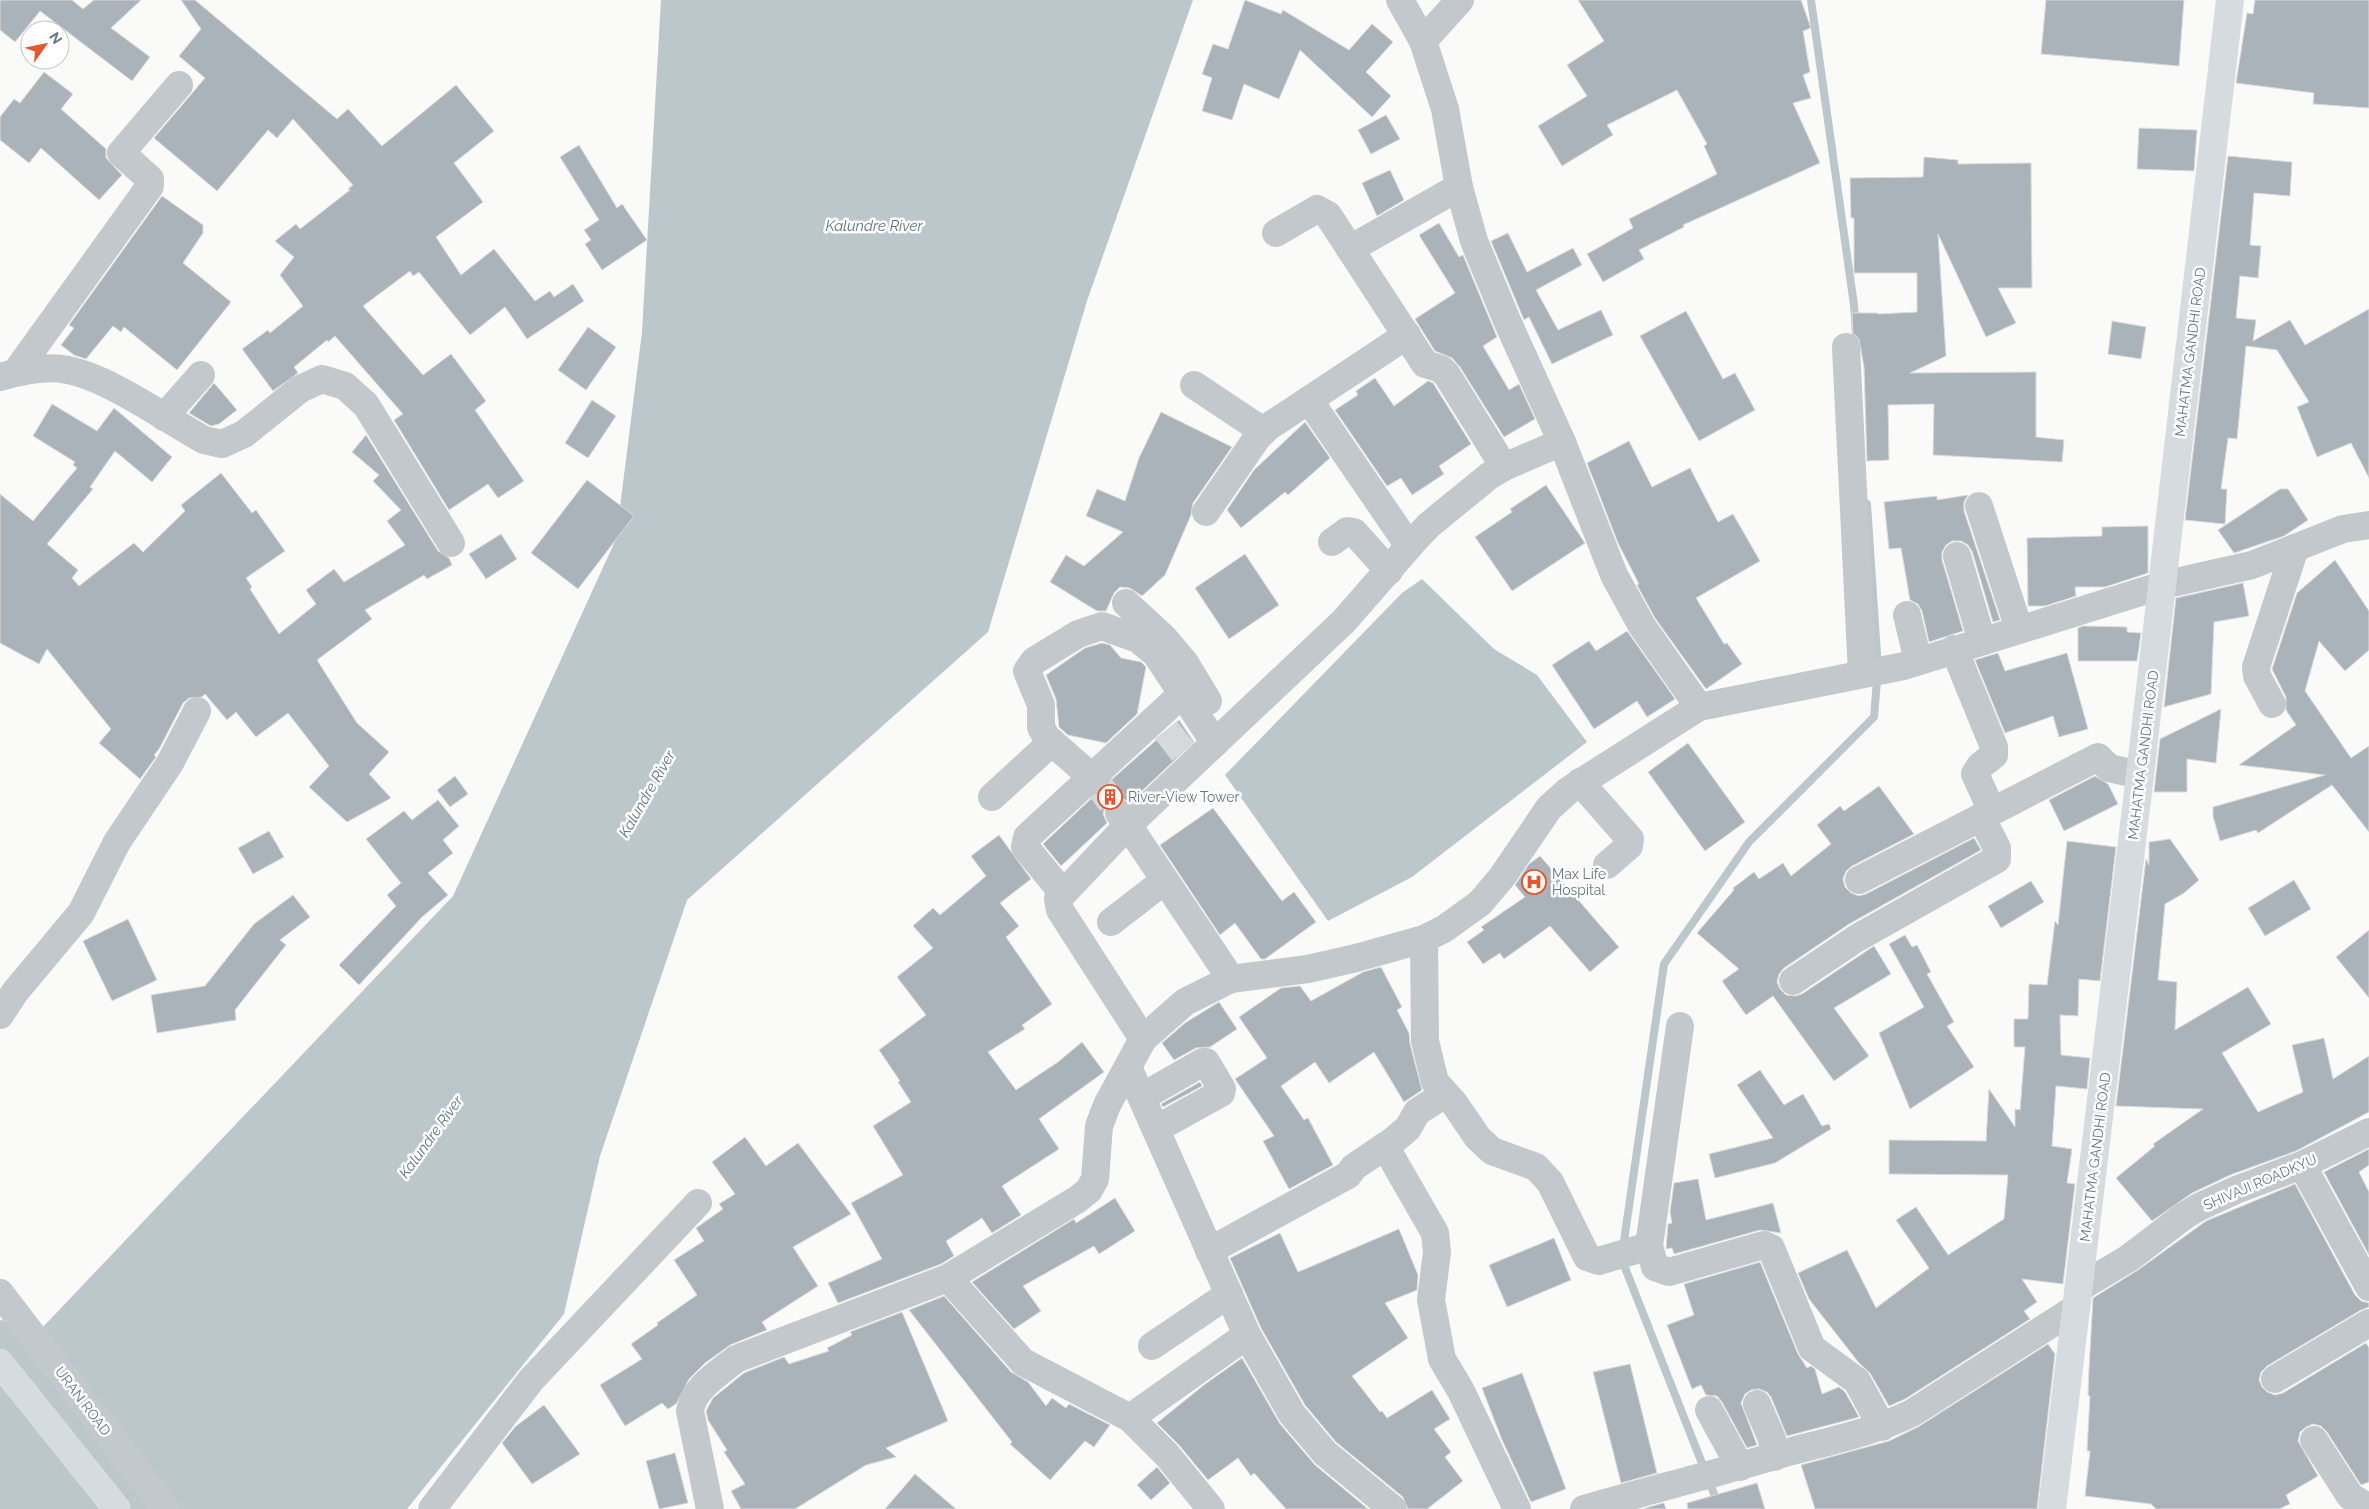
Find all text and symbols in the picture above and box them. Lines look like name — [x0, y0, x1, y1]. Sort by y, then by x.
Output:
north arrow — [20, 20, 70, 70]
text: N — [46, 29, 66, 47]
water label: Kalundre River — [825, 217, 923, 235]
street label: MAHATMA GANDHI ROAD — [2172, 266, 2208, 438]
street label: MAHATMA GANDHI ROAD — [2125, 669, 2161, 841]
water label: Kalundre River — [615, 747, 680, 841]
building icon: River-View Tower — [1097, 784, 1123, 810]
place label: River-View Tower — [1128, 789, 1239, 805]
place label: Max Life Hospital — [1552, 866, 1606, 898]
hospital icon: Max Life Hospital — [1521, 869, 1547, 895]
street label: MAHATMA GANDHI ROAD — [2077, 1071, 2113, 1243]
water label: Kalundre River — [395, 1092, 467, 1182]
street label: SHIVAJI ROADKYU — [2201, 1151, 2319, 1213]
street label: URAN ROAD — [52, 1363, 114, 1439]

